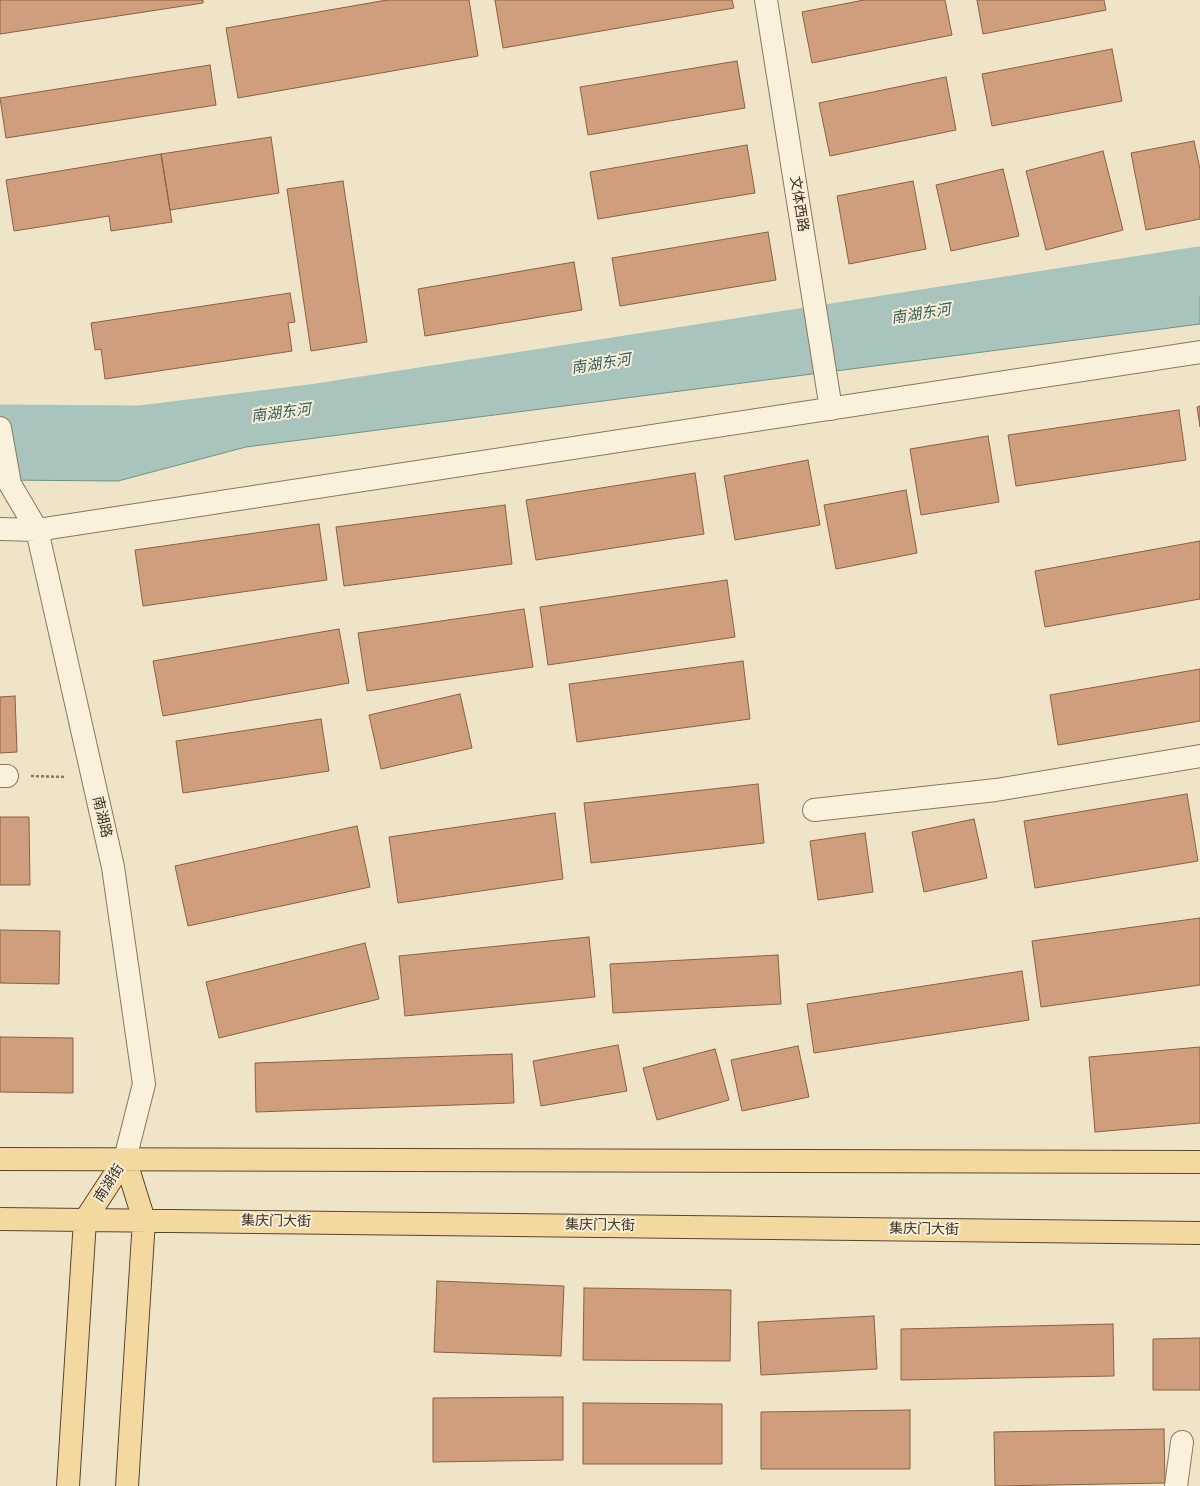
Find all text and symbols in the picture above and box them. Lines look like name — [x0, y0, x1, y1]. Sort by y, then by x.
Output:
street label: 文体西路 — [786, 175, 812, 233]
water label: 南湖东河 — [890, 300, 952, 328]
water label: 南湖东河 — [570, 350, 632, 378]
water label: 南湖东河 — [250, 400, 312, 426]
street label: 南湖路 — [89, 795, 115, 839]
street label: 南湖街 — [91, 1161, 127, 1205]
street label: 集庆门大街 — [241, 1212, 311, 1230]
street label: 集庆门大街 — [565, 1216, 635, 1234]
street label: 集庆门大街 — [889, 1220, 959, 1238]

